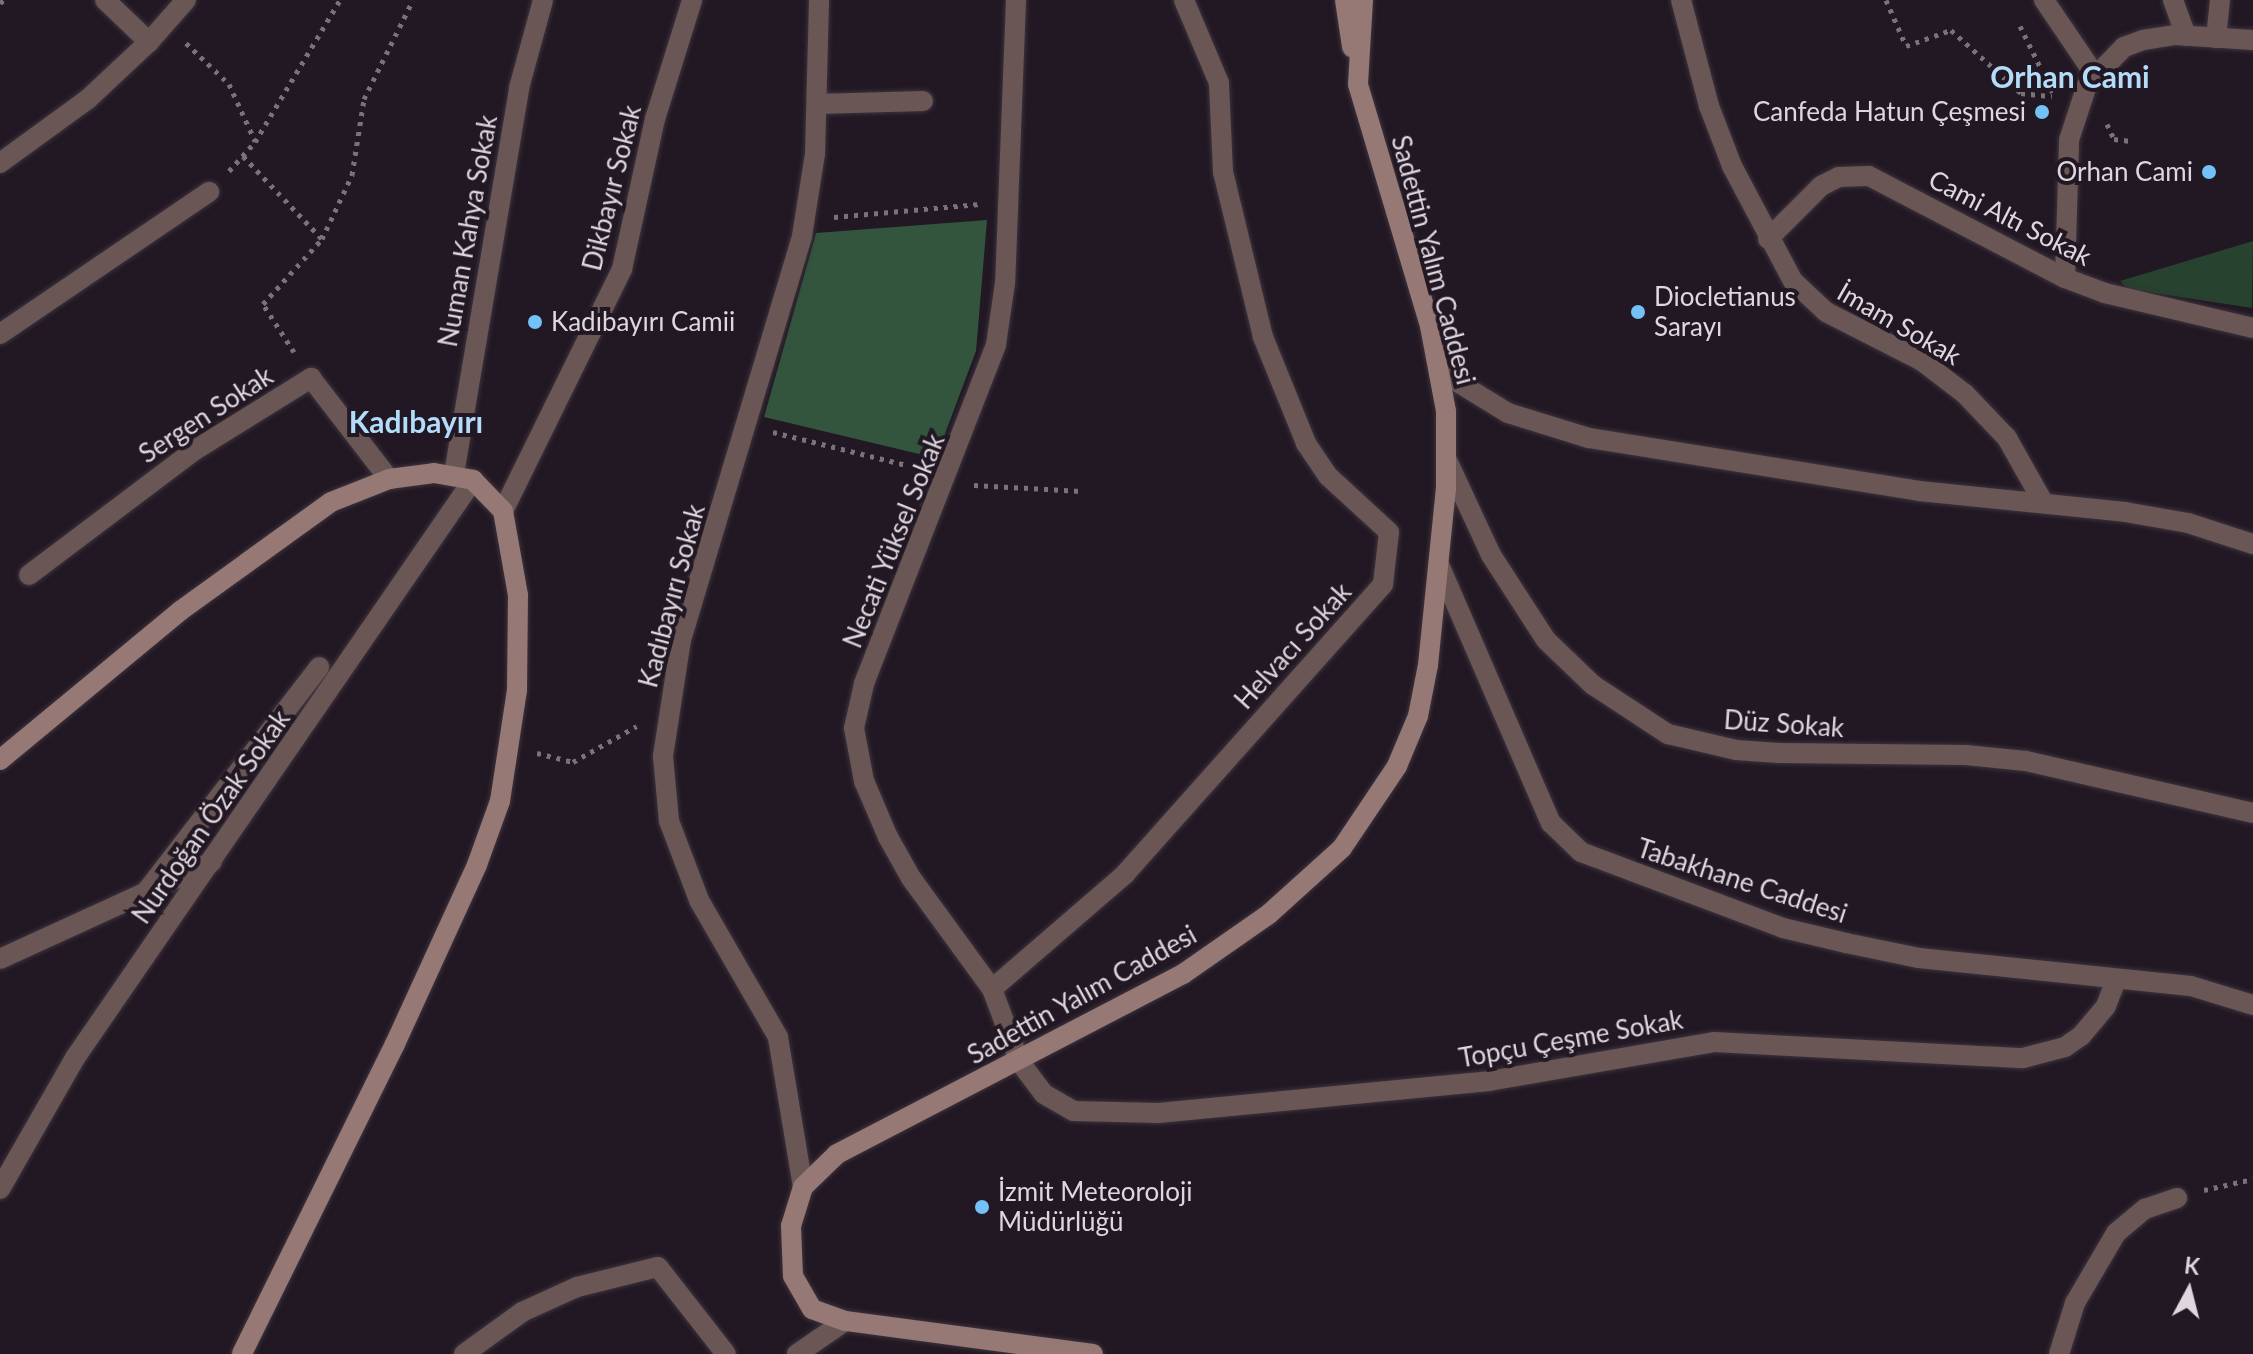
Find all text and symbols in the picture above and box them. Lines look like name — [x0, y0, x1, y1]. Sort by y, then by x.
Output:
district label: Orhan Cami — [1990, 58, 2150, 94]
place label: Canfeda Hatun Çeşmesi — [1753, 96, 2026, 128]
street label: Dikbayır Sokak — [576, 102, 648, 274]
marker: Canfeda Hatun Çeşmesi — [2033, 103, 2051, 121]
street label: Numan Kahya Sokak — [432, 113, 504, 349]
street label: Sadettin Yalım Caddesi — [1385, 131, 1481, 389]
place label: Orhan Cami — [2056, 156, 2193, 188]
street label: Cami Altı Sokak — [1923, 163, 2097, 273]
marker: Orhan Cami — [2200, 163, 2218, 181]
street label: İmam Sokak — [1832, 276, 1966, 372]
place label: Diocletianus Sarayı — [1654, 281, 1796, 342]
marker: Diocletianus Sarayı — [1629, 303, 1647, 321]
place label: Kadıbayırı Camii — [551, 306, 735, 338]
marker: Kadıbayırı Camii — [526, 313, 544, 331]
street label: Sergen Sokak — [133, 360, 279, 470]
district label: Kadıbayırı — [349, 403, 483, 439]
street label: Necati Yüksel Sokak — [837, 429, 951, 653]
street label: Kadıbayırı Sokak — [633, 501, 711, 691]
street label: Helvacı Sokak — [1228, 577, 1358, 715]
street label: Nurdoğan Özak Sokak — [126, 704, 296, 930]
street label: Düz Sokak — [1723, 704, 1845, 744]
street label: Tabakhane Caddesi — [1633, 832, 1851, 930]
street label: Sadettin Yalım Caddesi — [962, 919, 1202, 1071]
street label: Topçu Çeşme Sokak — [1456, 1004, 1686, 1074]
place label: İzmit Meteoroloji Müdürlüğü — [998, 1176, 1192, 1238]
marker: İzmit Meteoroloji Müdürlüğü — [973, 1198, 991, 1216]
north arrow — [2149, 1250, 2229, 1330]
text: K — [2183, 1251, 2201, 1280]

